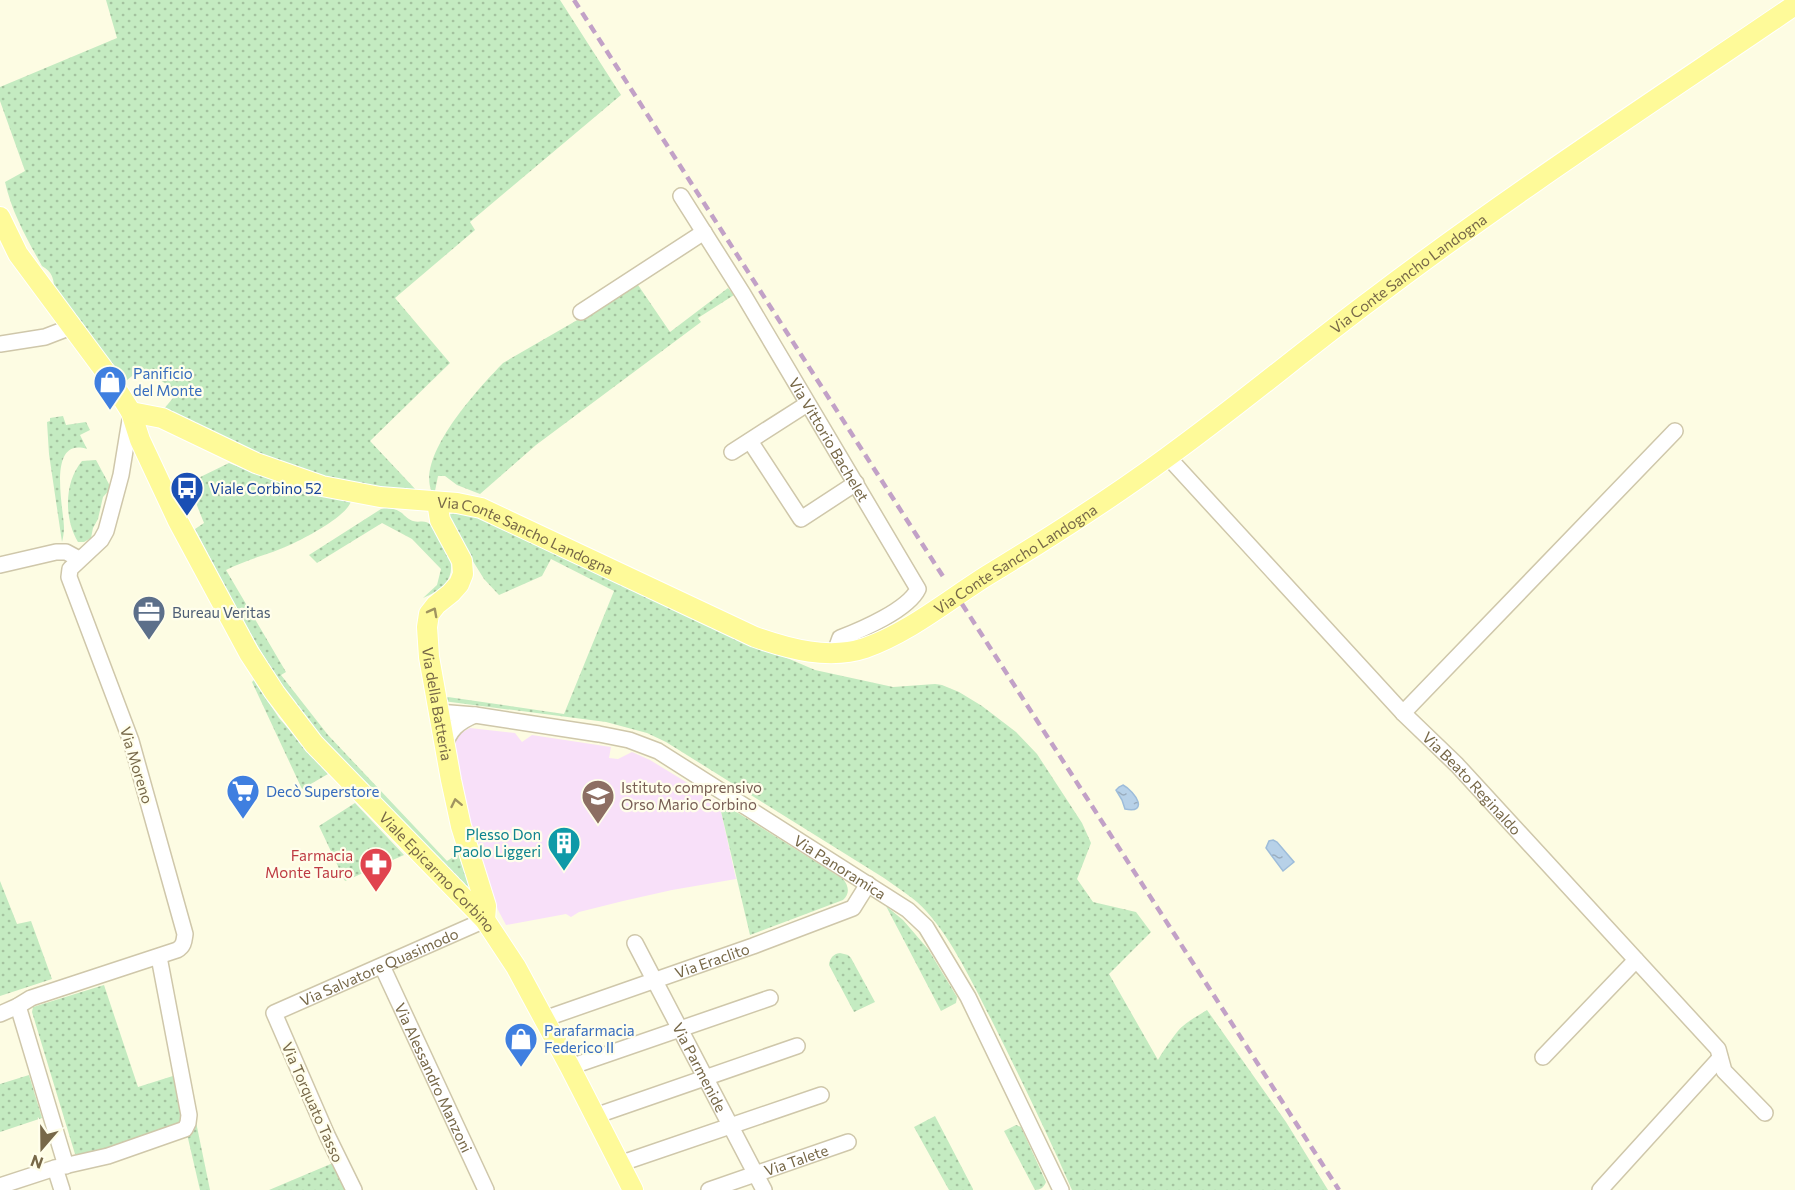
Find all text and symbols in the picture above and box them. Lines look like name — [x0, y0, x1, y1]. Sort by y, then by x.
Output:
street label: Via Conte Sancho Landogna — [1326, 210, 1490, 337]
shop icon: Panificio del Monte — [92, 364, 128, 411]
place label: Panificio del Monte — [133, 364, 202, 399]
street label: Via Vittorio Bachelet — [785, 374, 873, 505]
bus stop icon: Viale Corbino 52 — [169, 470, 205, 517]
place label: Viale Corbino 52 — [210, 479, 322, 497]
street label: Via Conte Sancho Landogna — [436, 492, 617, 578]
street label: Via Conte Sancho Landogna — [930, 500, 1100, 618]
office icon: Bureau Veritas — [131, 594, 167, 641]
place label: Bureau Veritas — [172, 603, 271, 621]
one-way arrow — [426, 608, 437, 618]
street label: Via della Batteria — [419, 646, 456, 762]
street label: Via Moreno — [117, 724, 157, 806]
street label: Via Beato Reginaldo — [1419, 728, 1525, 838]
supermarket icon: Decò Superstore — [225, 773, 261, 820]
school or university icon: Istituto comprensivo Orso Mario Corbino — [580, 778, 616, 825]
place label: Istituto comprensivo Orso Mario Corbino — [621, 778, 762, 813]
place label: Decò Superstore — [266, 782, 379, 800]
one-way arrow — [450, 798, 463, 808]
street label: Viale Epicarmo Corbino — [376, 808, 499, 935]
place label: Plesso Don Paolo Liggeri — [453, 825, 541, 860]
building icon: Plesso Don Paolo Liggeri — [546, 825, 582, 872]
street label: Via Panoramica — [791, 831, 890, 903]
place label: Farmacia Monte Tauro — [265, 846, 353, 881]
pharmacy icon: Farmacia Monte Tauro — [358, 846, 394, 893]
street label: Via Salvatore Quasimodo — [297, 924, 461, 1010]
street label: Via Eraclito — [672, 939, 752, 982]
street label: Via Alessandro Manzoni — [391, 1000, 476, 1155]
street label: Via Parmenide — [669, 1019, 731, 1115]
shop icon: Parafarmacia Federico II — [503, 1021, 539, 1068]
place label: Parafarmacia Federico II — [544, 1021, 635, 1056]
street label: Via Torquato Tasso — [278, 1039, 348, 1165]
north arrow — [12, 1118, 72, 1178]
street label: Via Talete — [762, 1141, 830, 1179]
text: N — [28, 1152, 46, 1174]

